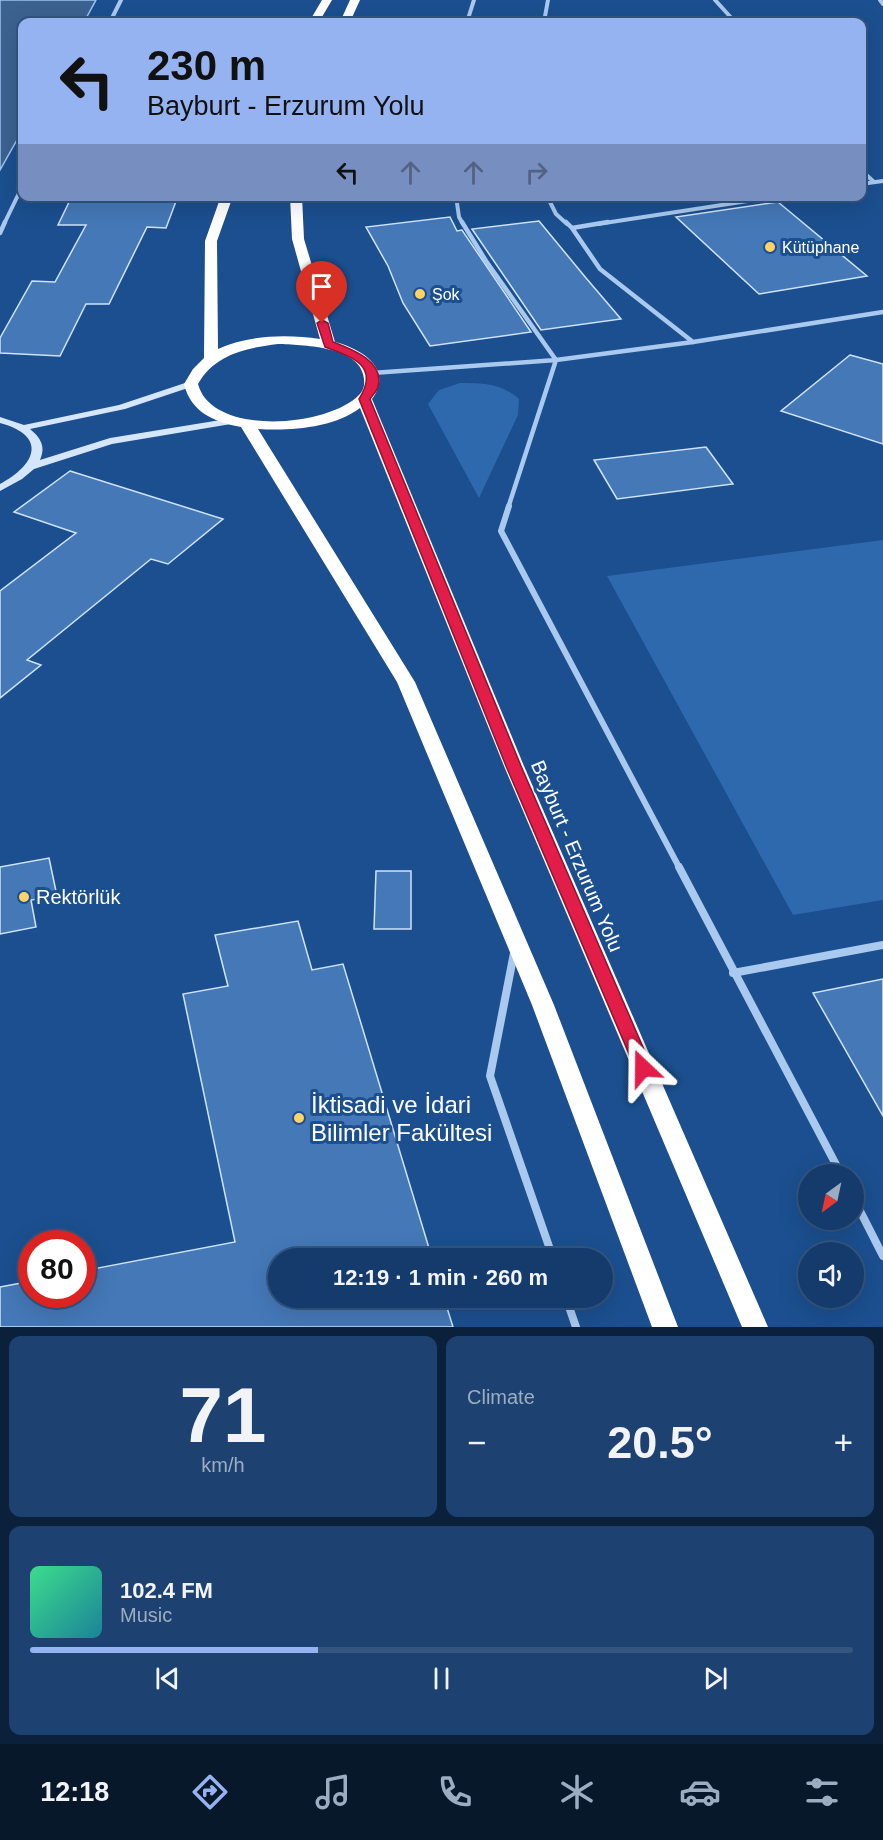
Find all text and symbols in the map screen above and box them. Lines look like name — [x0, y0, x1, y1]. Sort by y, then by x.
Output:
icon: left — [48, 42, 126, 120]
text: 230 m — [147, 42, 266, 89]
text: Bayburt - Erzurum Yolu — [147, 91, 425, 121]
icon: left — [331, 156, 364, 189]
icon: ahead — [394, 156, 427, 189]
icon: ahead — [457, 156, 490, 189]
icon: right — [520, 156, 553, 189]
place label: Kütüphane — [782, 239, 860, 256]
marker: Kütüphane — [763, 240, 777, 254]
pin — [296, 261, 347, 323]
icon: arrive — [305, 270, 338, 303]
place label: Şok — [432, 286, 461, 303]
marker: Şok — [413, 287, 427, 301]
street label: Bayburt - Erzurum Yolu — [527, 757, 627, 955]
place label: Rektörlük — [36, 886, 121, 908]
marker: Rektörlük — [17, 890, 31, 904]
position arrow — [611, 1036, 675, 1100]
place label: İktisadi ve İdari Bilimler Fakültesi — [311, 1091, 492, 1146]
marker: İktisadi ve İdari Bilimler Fakültesi — [292, 1111, 306, 1125]
north arrow — [798, 1164, 864, 1230]
map controls — [798, 1164, 864, 1308]
speed limit sign: 80 — [18, 1230, 96, 1308]
button: sound — [798, 1242, 864, 1308]
text: 12:19 · 1 min · 260 m — [333, 1265, 548, 1290]
text: 71 — [180, 1371, 266, 1459]
text: Climate — [467, 1386, 535, 1408]
text: 20.5° — [607, 1417, 713, 1468]
text: − — [467, 1424, 486, 1461]
text: + — [834, 1424, 853, 1461]
text: km/h — [201, 1454, 245, 1476]
text: 102.4 FM — [120, 1578, 213, 1603]
text: Music — [120, 1604, 172, 1626]
icon: previous — [151, 1662, 184, 1695]
icon: pause — [425, 1662, 458, 1695]
icon: next — [699, 1662, 732, 1695]
icon: directions — [189, 1771, 231, 1813]
icon: music — [312, 1771, 354, 1813]
icon: phone — [434, 1771, 476, 1813]
icon: climate — [556, 1771, 598, 1813]
icon: car — [679, 1771, 721, 1813]
icon: filters — [801, 1771, 843, 1813]
text: 12:18 — [40, 1777, 109, 1807]

